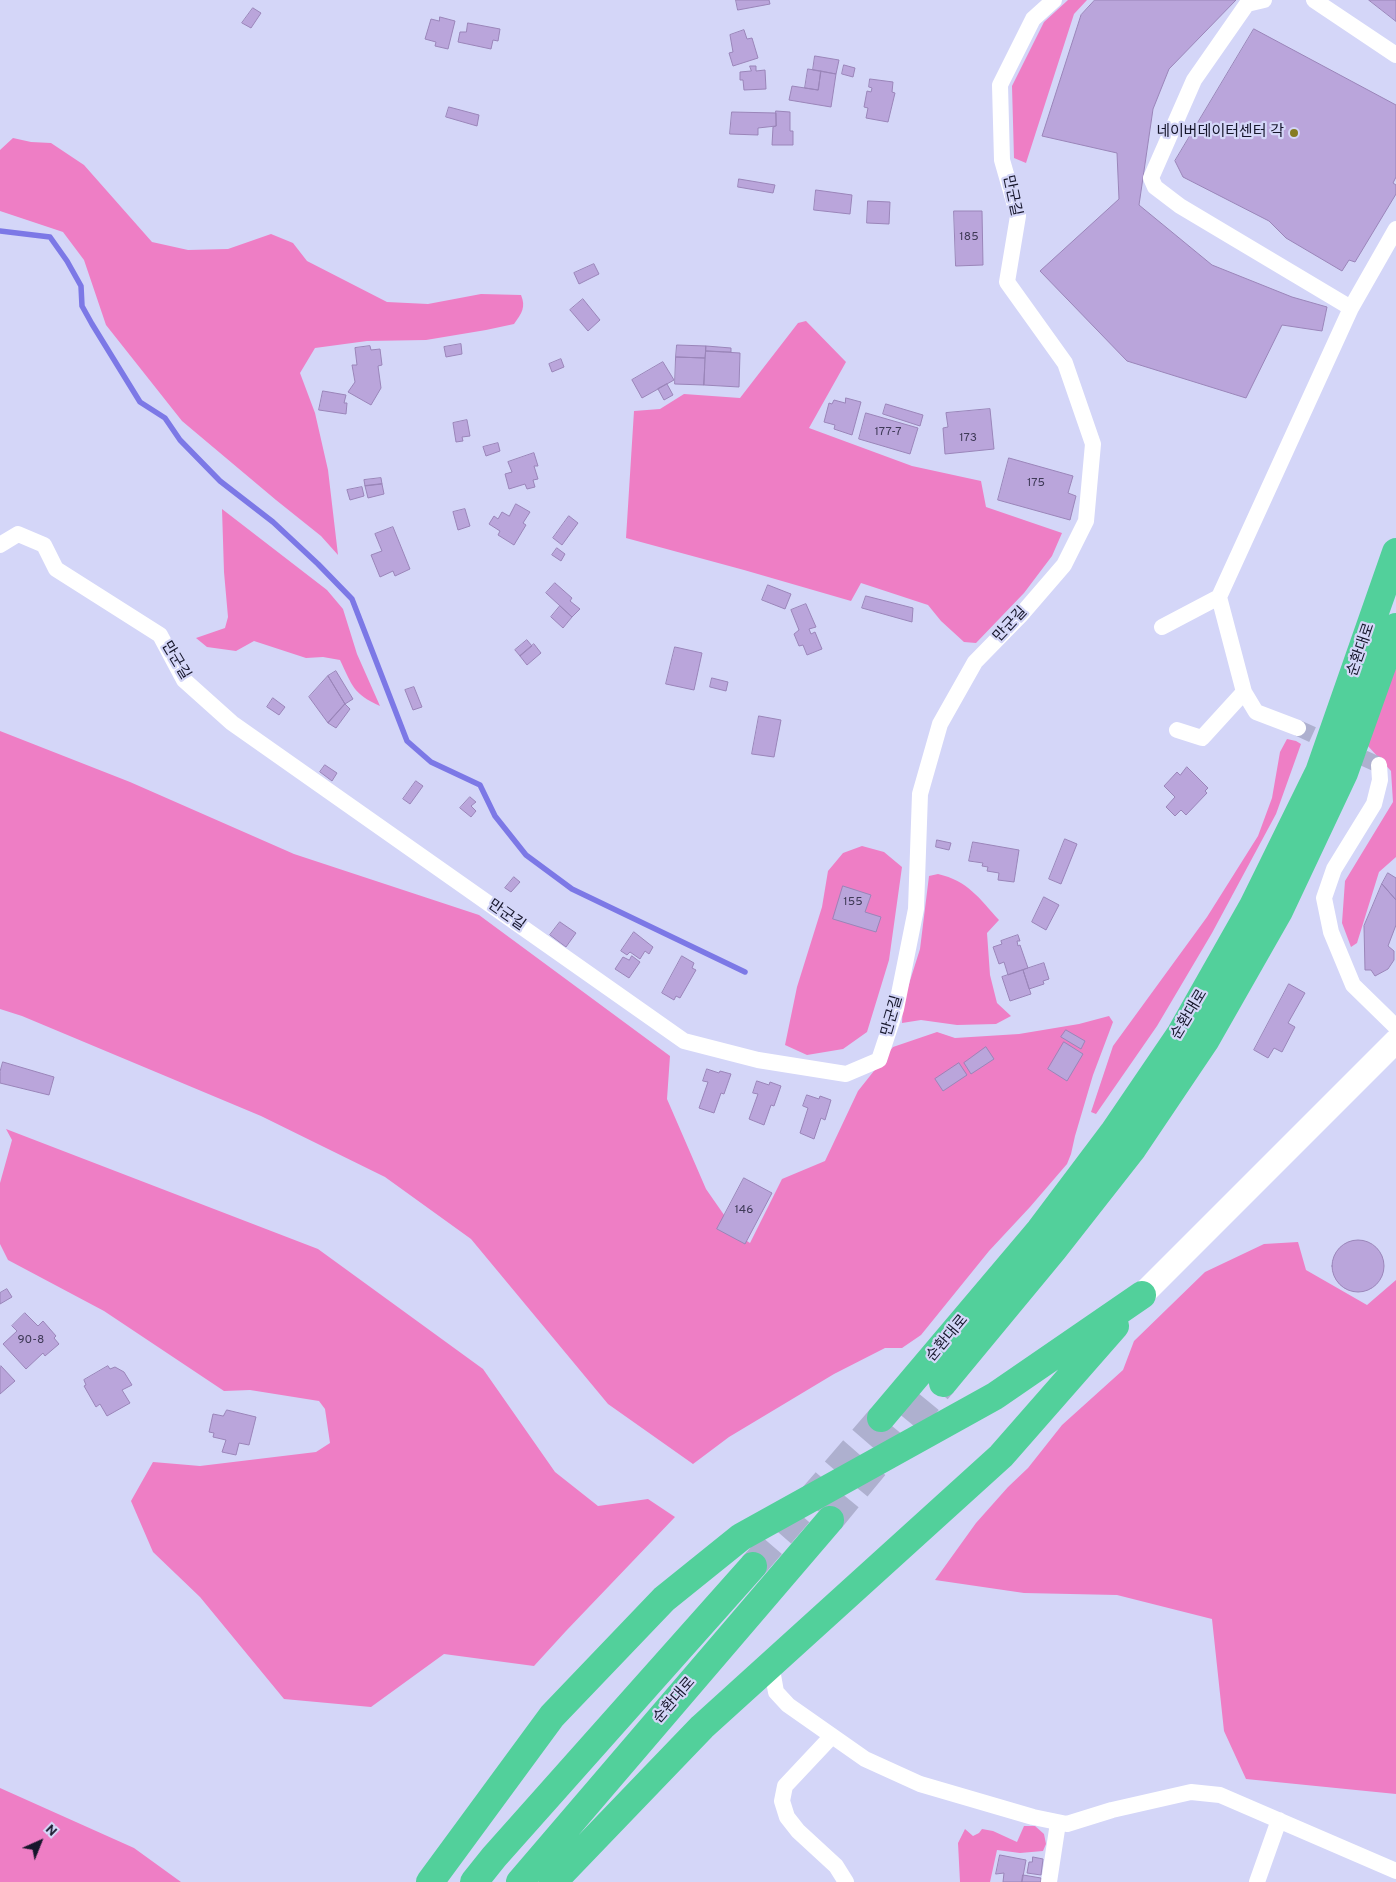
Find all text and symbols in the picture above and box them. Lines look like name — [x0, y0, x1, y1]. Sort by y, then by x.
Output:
place label: 네이버데이터센터 각 — [1156, 124, 1284, 142]
marker: 네이버데이터센터 각 — [1288, 127, 1300, 139]
street label: 만군길 — [998, 174, 1024, 218]
house number: 185 — [959, 231, 979, 245]
house number: 177-7 — [874, 426, 902, 440]
house number: 173 — [959, 432, 977, 446]
house number: 175 — [1027, 477, 1045, 491]
street label: 만군길 — [990, 604, 1032, 646]
street label: 순환대로 — [1345, 621, 1379, 679]
street label: 만군길 — [157, 639, 193, 683]
house number: 155 — [843, 896, 863, 910]
street label: 만군길 — [484, 897, 528, 935]
street label: 순환대로 — [1168, 987, 1212, 1043]
street label: 만군길 — [879, 994, 907, 1038]
house number: 146 — [735, 1204, 753, 1218]
street label: 순환대로 — [923, 1312, 973, 1366]
house number: 90-8 — [18, 1334, 44, 1348]
street label: 순환대로 — [650, 1674, 700, 1728]
north arrow — [15, 1817, 65, 1867]
text: N — [41, 1821, 60, 1840]

